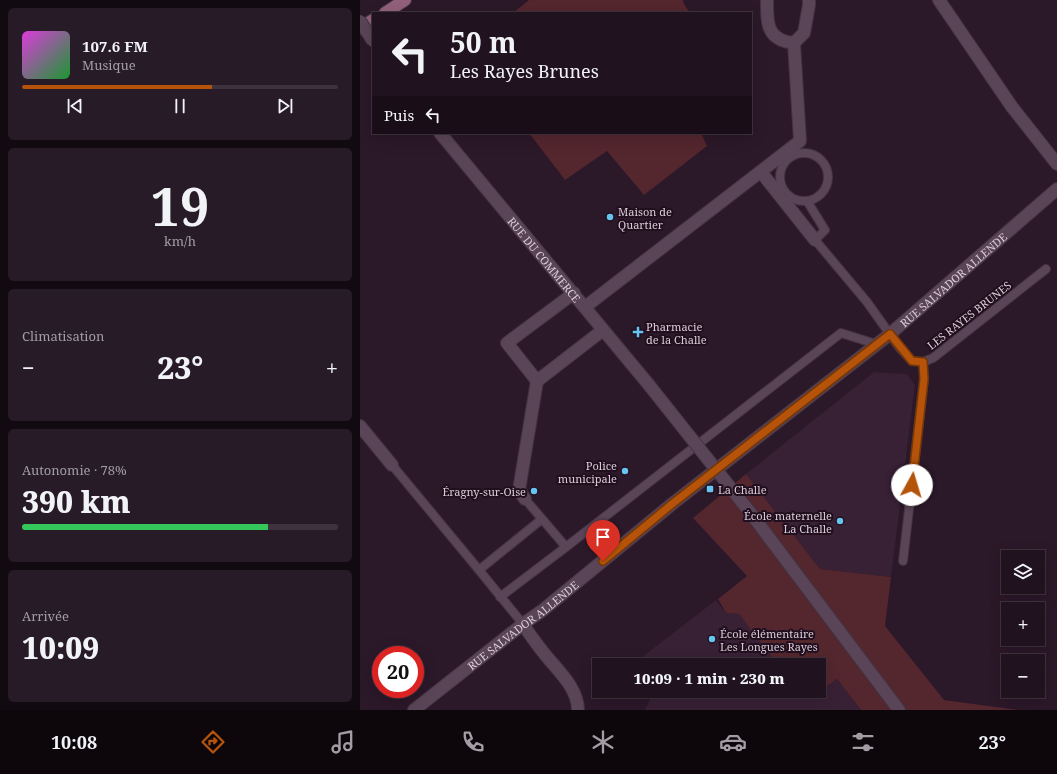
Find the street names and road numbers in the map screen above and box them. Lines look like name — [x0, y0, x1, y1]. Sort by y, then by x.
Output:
street label: RUE DU COMMERCE — [505, 213, 585, 305]
street label: RUE SALVADOR ALLENDE — [896, 229, 1010, 330]
street label: LES RAYES BRUNES — [924, 277, 1014, 353]
street label: RUE SALVADOR ALLENDE — [464, 577, 581, 673]

